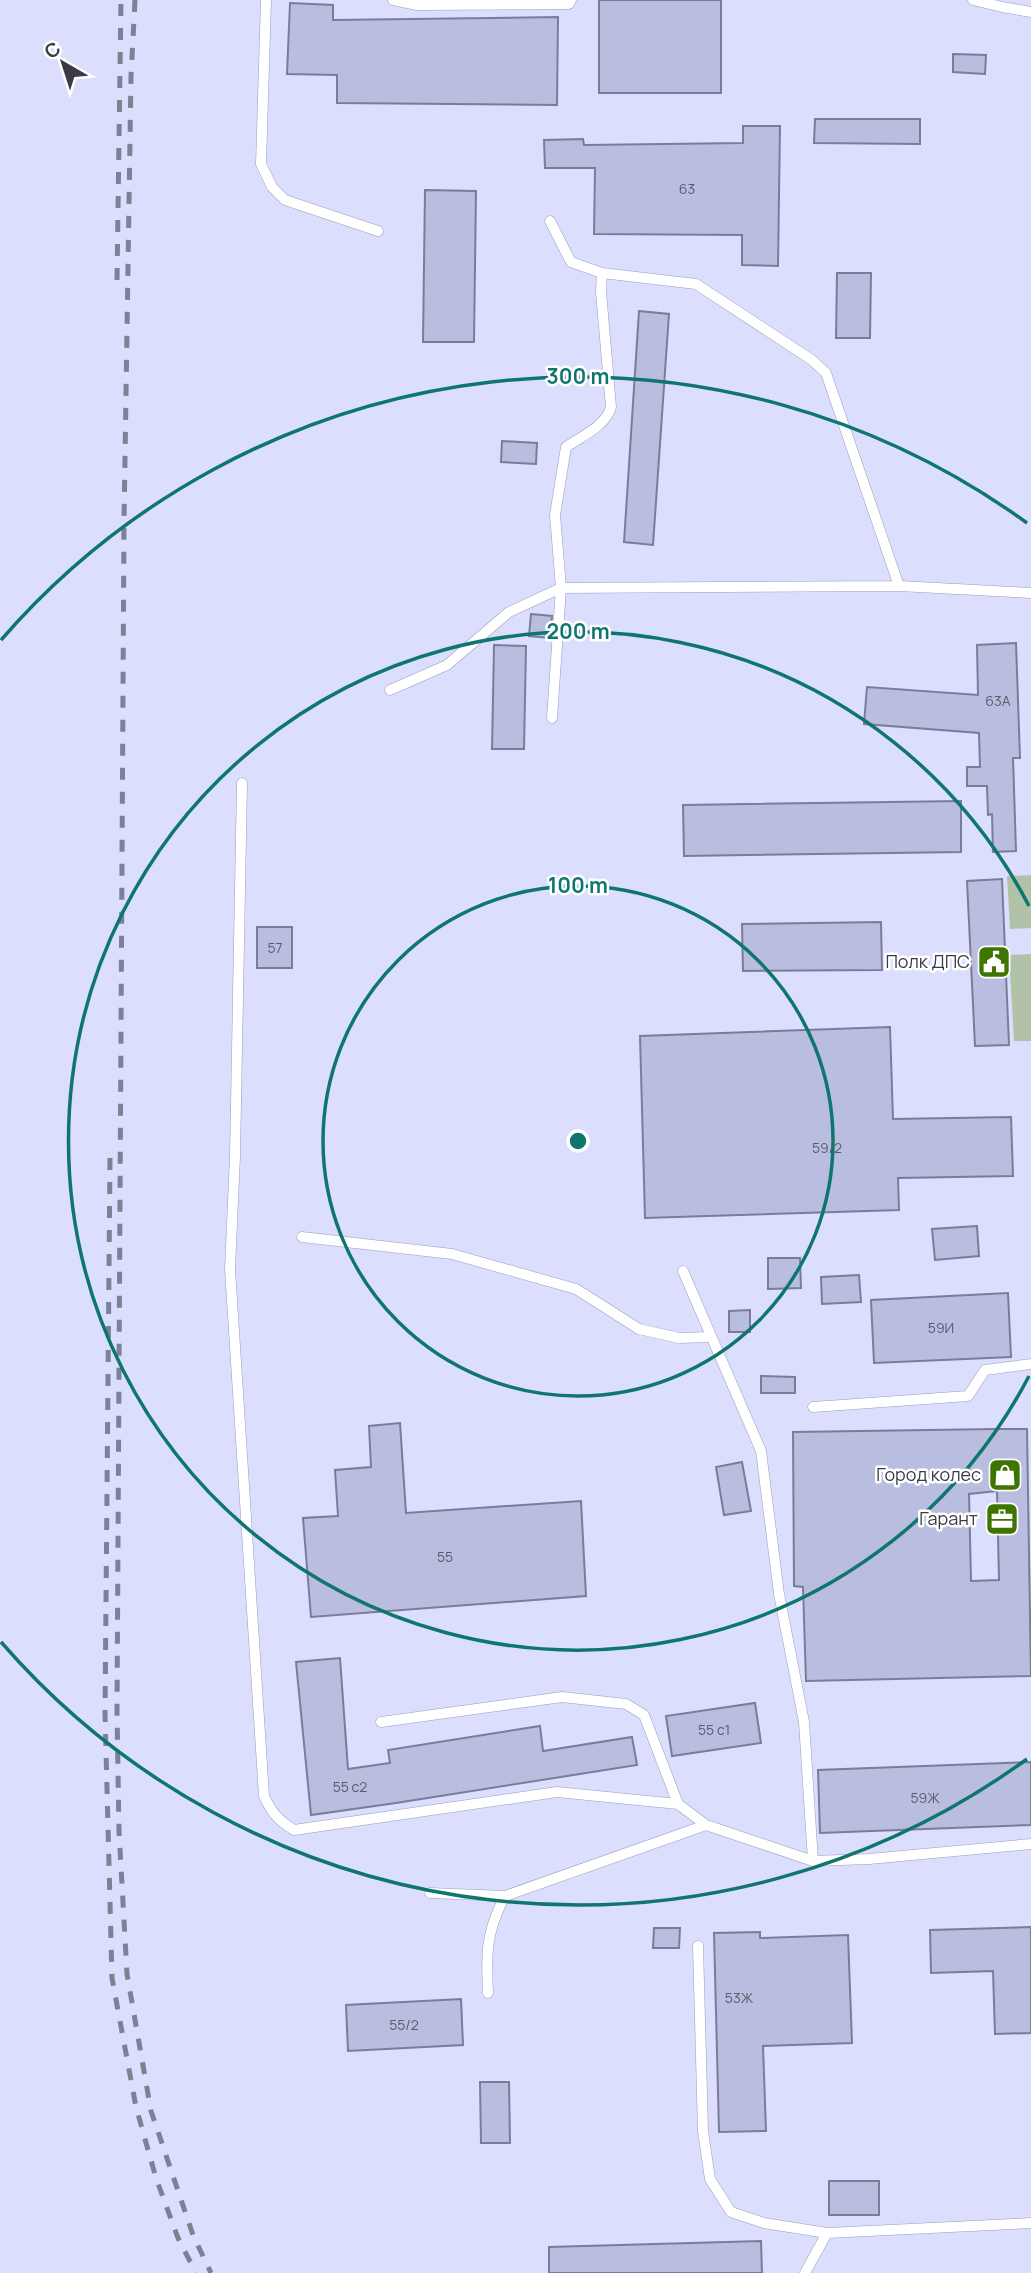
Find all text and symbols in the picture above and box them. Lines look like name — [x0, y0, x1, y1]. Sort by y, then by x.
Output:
north arrow — [28, 28, 98, 98]
text: С — [39, 35, 66, 64]
house number: 63 — [679, 179, 695, 198]
text: 300 m — [547, 362, 609, 390]
text: 200 m — [546, 617, 610, 645]
house number: 63А — [985, 691, 1011, 710]
text: 100 m — [548, 871, 608, 899]
house number: 57 — [267, 938, 283, 957]
public building icon: Полк ДПС — [975, 943, 1013, 981]
place label: Полк ДПС — [885, 949, 970, 973]
centre of rings — [566, 1129, 590, 1153]
house number: 59/2 — [812, 1138, 842, 1157]
house number: 59И — [928, 1318, 954, 1337]
shop icon: Город колес — [986, 1456, 1024, 1494]
place label: Город колес — [876, 1462, 981, 1486]
office icon: Гарант — [983, 1500, 1021, 1538]
place label: Гарант — [919, 1506, 978, 1530]
house number: 55 — [437, 1547, 453, 1566]
house number: 55 с1 — [698, 1720, 730, 1739]
house number: 55 с2 — [333, 1777, 367, 1796]
house number: 59Ж — [910, 1788, 940, 1807]
house number: 53Ж — [725, 1988, 754, 2007]
house number: 55/2 — [389, 2015, 419, 2034]

